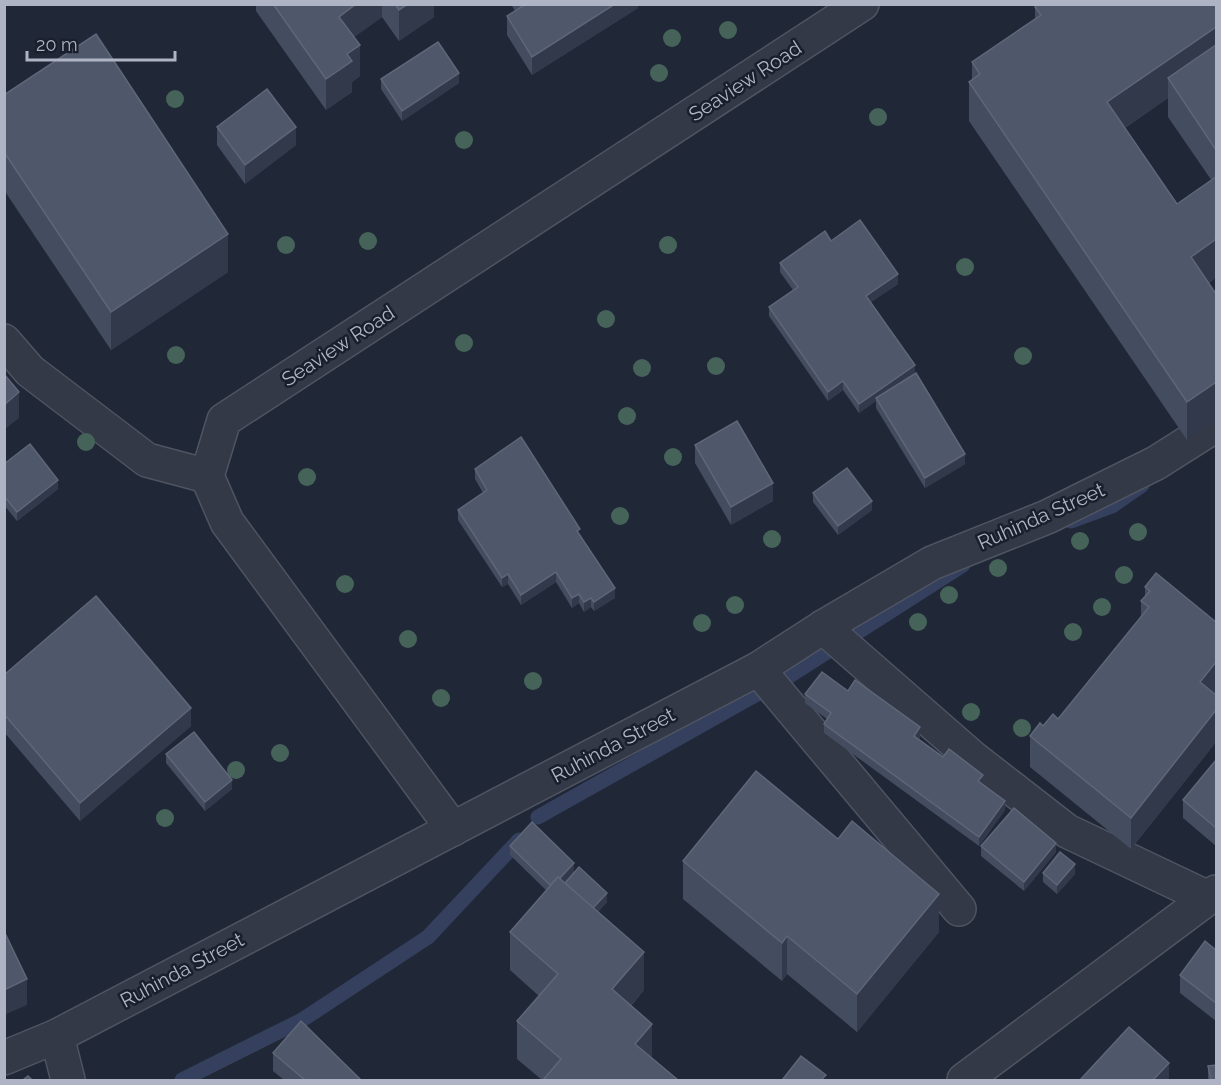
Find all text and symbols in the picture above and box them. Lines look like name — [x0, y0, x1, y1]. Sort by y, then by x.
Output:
scale bar — [27, 24, 176, 62]
text: 20 m — [36, 34, 78, 55]
street label: Seaview Road — [684, 36, 806, 126]
street label: Seaview Road — [277, 301, 399, 391]
street label: Ruhinda Street — [974, 477, 1108, 555]
street label: Ruhinda Street — [547, 702, 679, 788]
street label: Ruhinda Street — [116, 927, 248, 1013]

